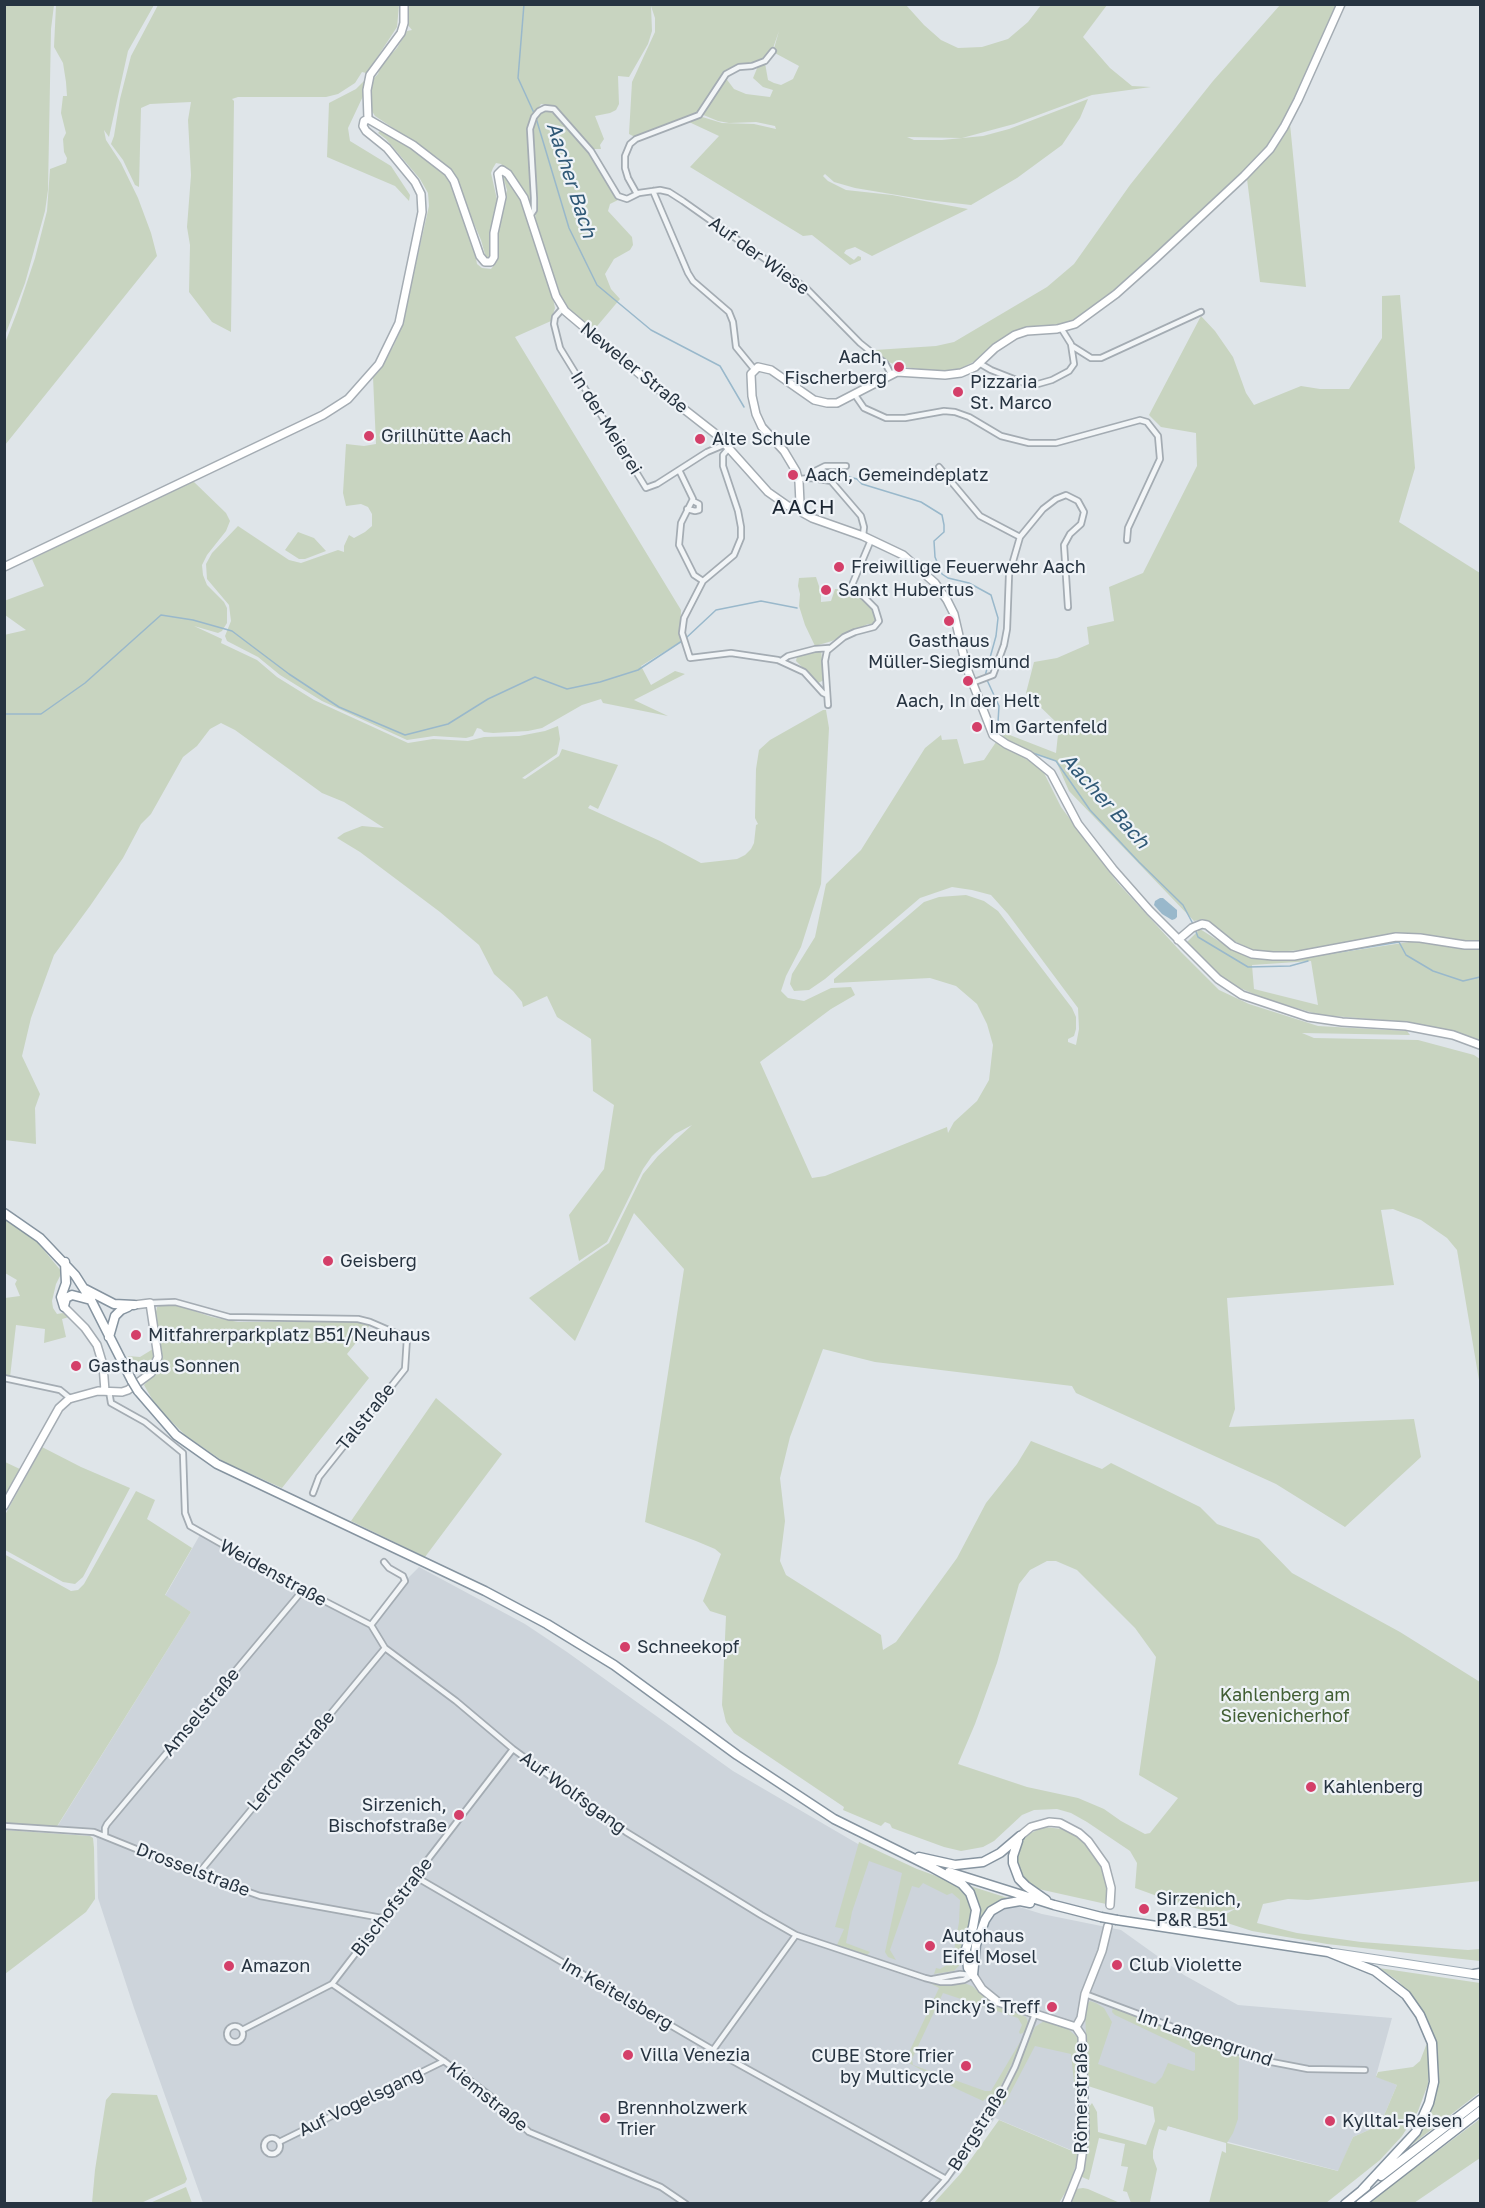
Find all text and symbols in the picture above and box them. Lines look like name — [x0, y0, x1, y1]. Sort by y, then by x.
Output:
water label: Aacher Bach — [541, 119, 601, 241]
street label: Auf der Wiese — [704, 212, 814, 300]
street label: Neweler Straße — [576, 318, 692, 418]
place label: Aach, Fischerberg — [784, 346, 887, 388]
marker: Aach, Fischerberg — [892, 360, 906, 374]
street label: In der Meierei — [566, 367, 646, 479]
place label: Pizzaria St. Marco — [970, 371, 1052, 413]
marker: Pizzaria St. Marco — [951, 385, 965, 399]
place label: Grillhütte Aach — [381, 425, 511, 447]
place label: Alte Schule — [712, 428, 811, 450]
marker: Grillhütte Aach — [362, 429, 376, 443]
marker: Alte Schule — [693, 432, 707, 446]
place label: Aach, Gemeindeplatz — [805, 464, 988, 486]
marker: Aach, Gemeindeplatz — [786, 468, 800, 482]
district label: AACH — [772, 494, 836, 520]
place label: Freiwillige Feuerwehr Aach — [851, 556, 1086, 578]
marker: Freiwillige Feuerwehr Aach — [832, 560, 846, 574]
place label: Sankt Hubertus — [838, 579, 974, 601]
marker: Sankt Hubertus — [819, 583, 833, 597]
marker: Gasthaus Müller-Siegismund — [942, 614, 956, 628]
place label: Gasthaus Müller-Siegismund — [868, 630, 1030, 672]
marker: Aach, In der Helt — [961, 674, 975, 688]
place label: Aach, In der Helt — [896, 690, 1040, 712]
place label: Im Gartenfeld — [989, 716, 1108, 738]
marker: Im Gartenfeld — [970, 720, 984, 734]
water label: Aacher Bach — [1056, 748, 1154, 854]
place label: Geisberg — [340, 1250, 417, 1272]
marker: Geisberg — [321, 1254, 335, 1268]
place label: Mitfahrerparkplatz B51/Neuhaus — [148, 1324, 430, 1346]
marker: Mitfahrerparkplatz B51/Neuhaus — [129, 1328, 143, 1342]
place label: Gasthaus Sonnen — [88, 1355, 240, 1377]
marker: Gasthaus Sonnen — [69, 1359, 83, 1373]
street label: Talstraße — [332, 1379, 400, 1455]
street label: Weidenstraße — [216, 1535, 330, 1611]
place label: Schneekopf — [637, 1636, 739, 1658]
marker: Schneekopf — [618, 1640, 632, 1654]
street label: Amselstraße — [158, 1664, 244, 1760]
park label: Kahlenberg am Sievenicherhof — [1220, 1684, 1350, 1726]
street label: Lerchenstraße — [243, 1706, 339, 1816]
street label: Auf Wolfsgang — [516, 1747, 630, 1839]
place label: Kahlenberg — [1323, 1776, 1423, 1798]
marker: Kahlenberg — [1304, 1780, 1318, 1794]
place label: Sirzenich, Bischofstraße — [328, 1794, 447, 1836]
marker: Sirzenich, Bischofstraße — [452, 1808, 466, 1822]
street label: Drosselstraße — [133, 1838, 253, 1902]
street label: Bischofstraße — [347, 1853, 437, 1961]
place label: Sirzenich, P&R B51 — [1156, 1888, 1241, 1930]
marker: Sirzenich, P&R B51 — [1137, 1902, 1151, 1916]
place label: Autohaus Eifel Mosel — [942, 1925, 1037, 1968]
marker: Autohaus Eifel Mosel — [923, 1939, 937, 1953]
street label: Im Keitelsberg — [557, 1953, 677, 2035]
place label: Club Violette — [1129, 1954, 1242, 1976]
place label: Amazon — [241, 1955, 310, 1977]
marker: Club Violette — [1110, 1958, 1124, 1972]
marker: Amazon — [222, 1959, 236, 1973]
place label: Pincky's Treff — [923, 1996, 1040, 2018]
marker: Pincky's Treff — [1045, 2000, 1059, 2014]
street label: Im Langengrund — [1135, 2005, 1275, 2071]
street label: Römerstraße — [1070, 2043, 1092, 2153]
place label: Villa Venezia — [640, 2044, 750, 2066]
place label: CUBE Store Trier by Multicycle — [811, 2045, 954, 2088]
marker: Villa Venezia — [621, 2048, 635, 2062]
street label: Kiemstraße — [442, 2058, 532, 2136]
marker: CUBE Store Trier by Multicycle — [959, 2059, 973, 2073]
street label: Auf Vogelsgang — [295, 2063, 427, 2141]
street label: Bergstraße — [944, 2083, 1012, 2175]
place label: Brennholzwerk Trier — [617, 2097, 748, 2140]
place label: Kylltal-Reisen — [1342, 2110, 1463, 2132]
marker: Brennholzwerk Trier — [598, 2111, 612, 2125]
marker: Kylltal-Reisen — [1323, 2114, 1337, 2128]

